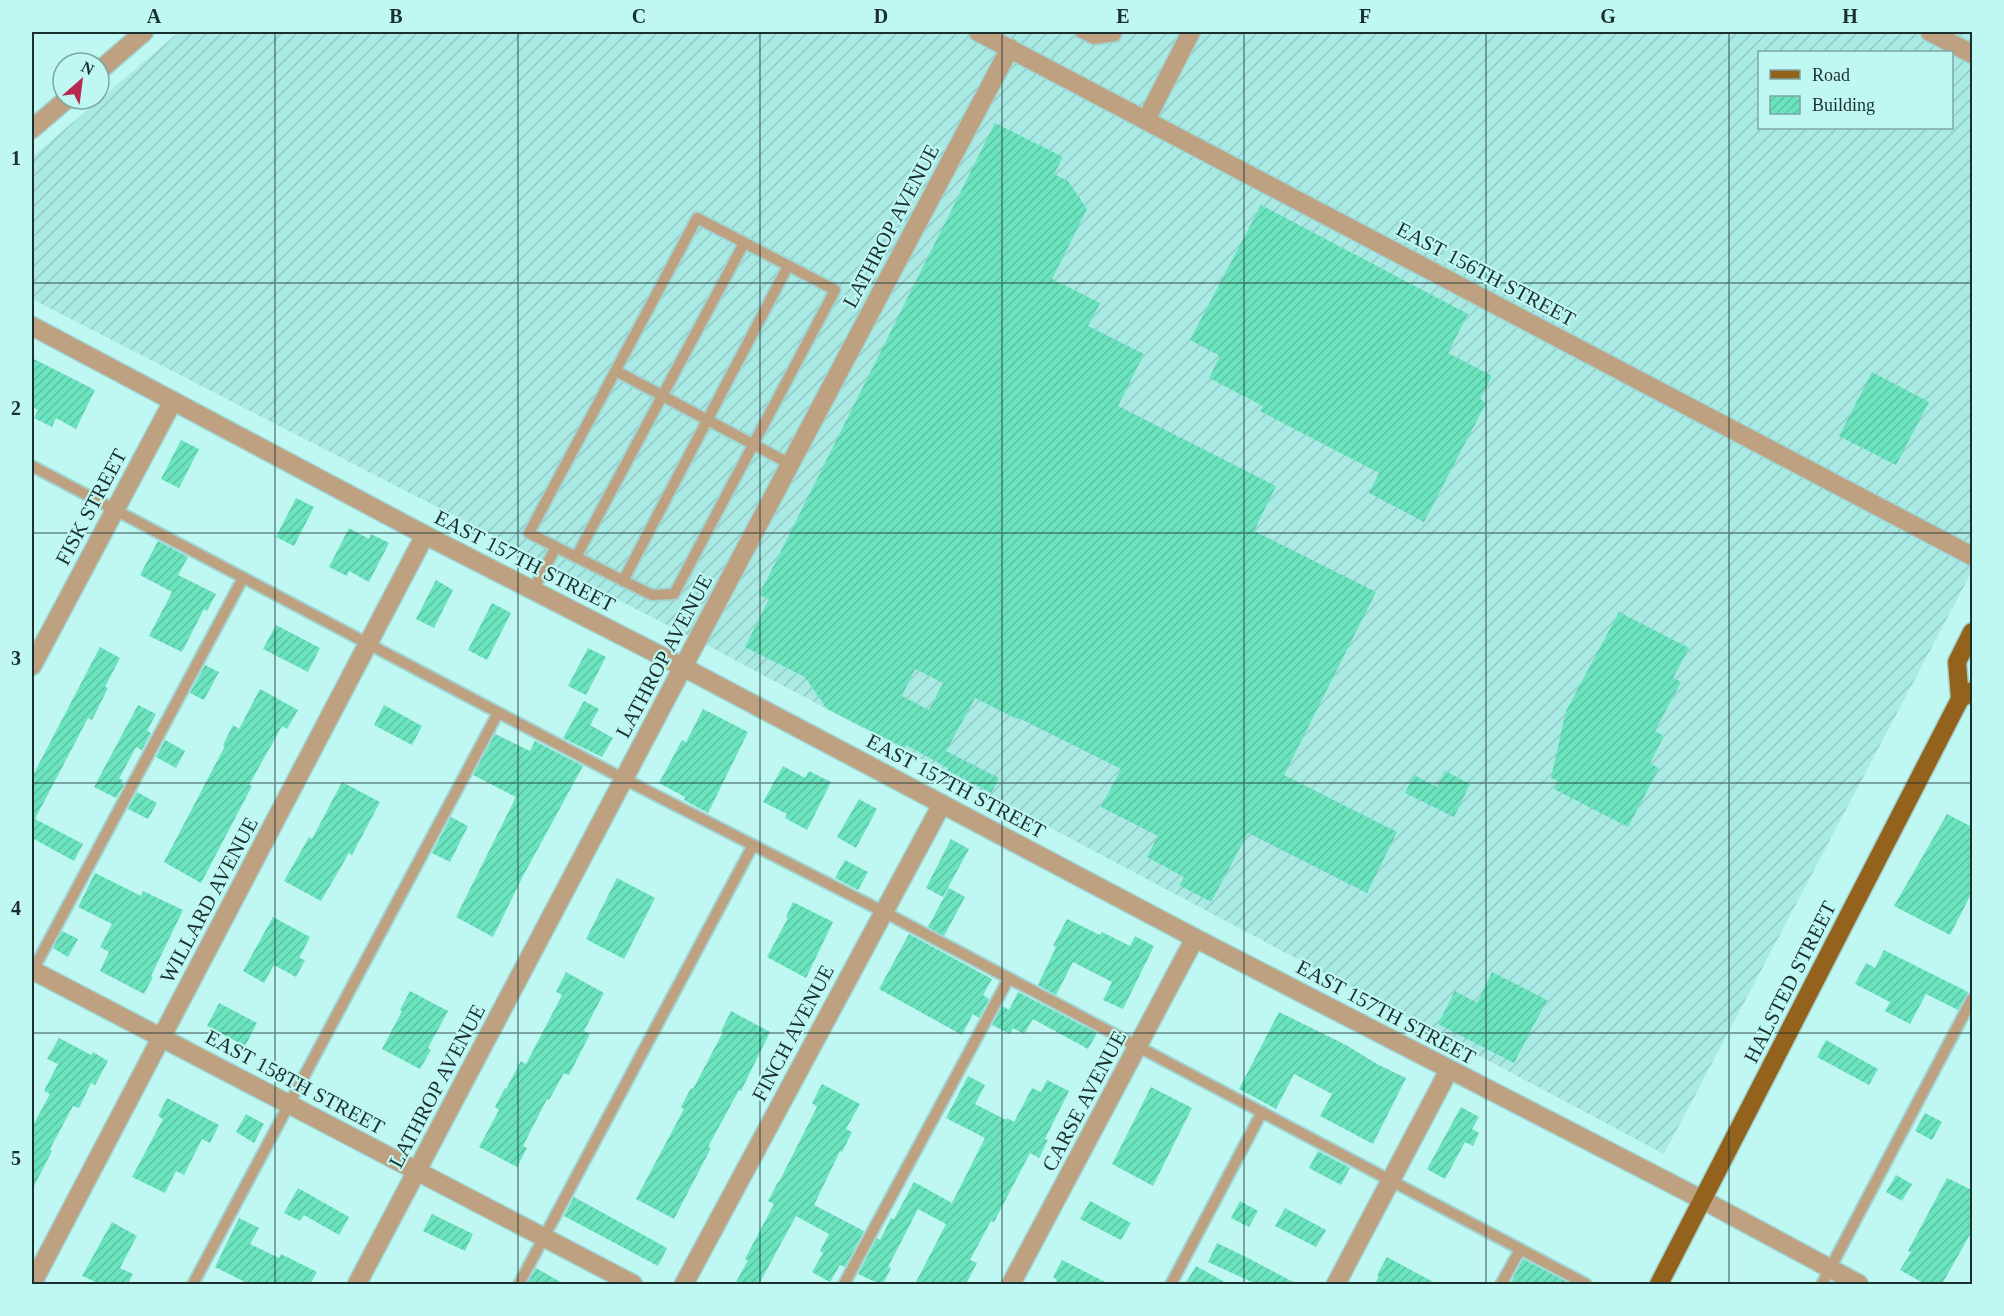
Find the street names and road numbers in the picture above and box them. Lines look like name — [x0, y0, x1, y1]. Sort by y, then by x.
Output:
street label: LATHROP AVENUE — [838, 140, 944, 312]
street label: EAST 156TH STREET — [1392, 217, 1580, 331]
street label: FISK STREET — [50, 445, 132, 569]
street label: EAST 157TH STREET — [431, 505, 619, 617]
street label: LATHROP AVENUE — [611, 570, 717, 742]
street label: EAST 157TH STREET — [862, 729, 1050, 843]
street label: WILLARD AVENUE — [155, 813, 263, 987]
street label: HALSTED STREET — [1739, 897, 1841, 1067]
street label: EAST 157TH STREET — [1292, 955, 1480, 1069]
street label: FINCH AVENUE — [747, 961, 839, 1105]
street label: LATHROP AVENUE — [384, 1000, 490, 1172]
street label: EAST 158TH STREET — [201, 1025, 389, 1139]
street label: CARSE AVENUE — [1037, 1027, 1131, 1175]

